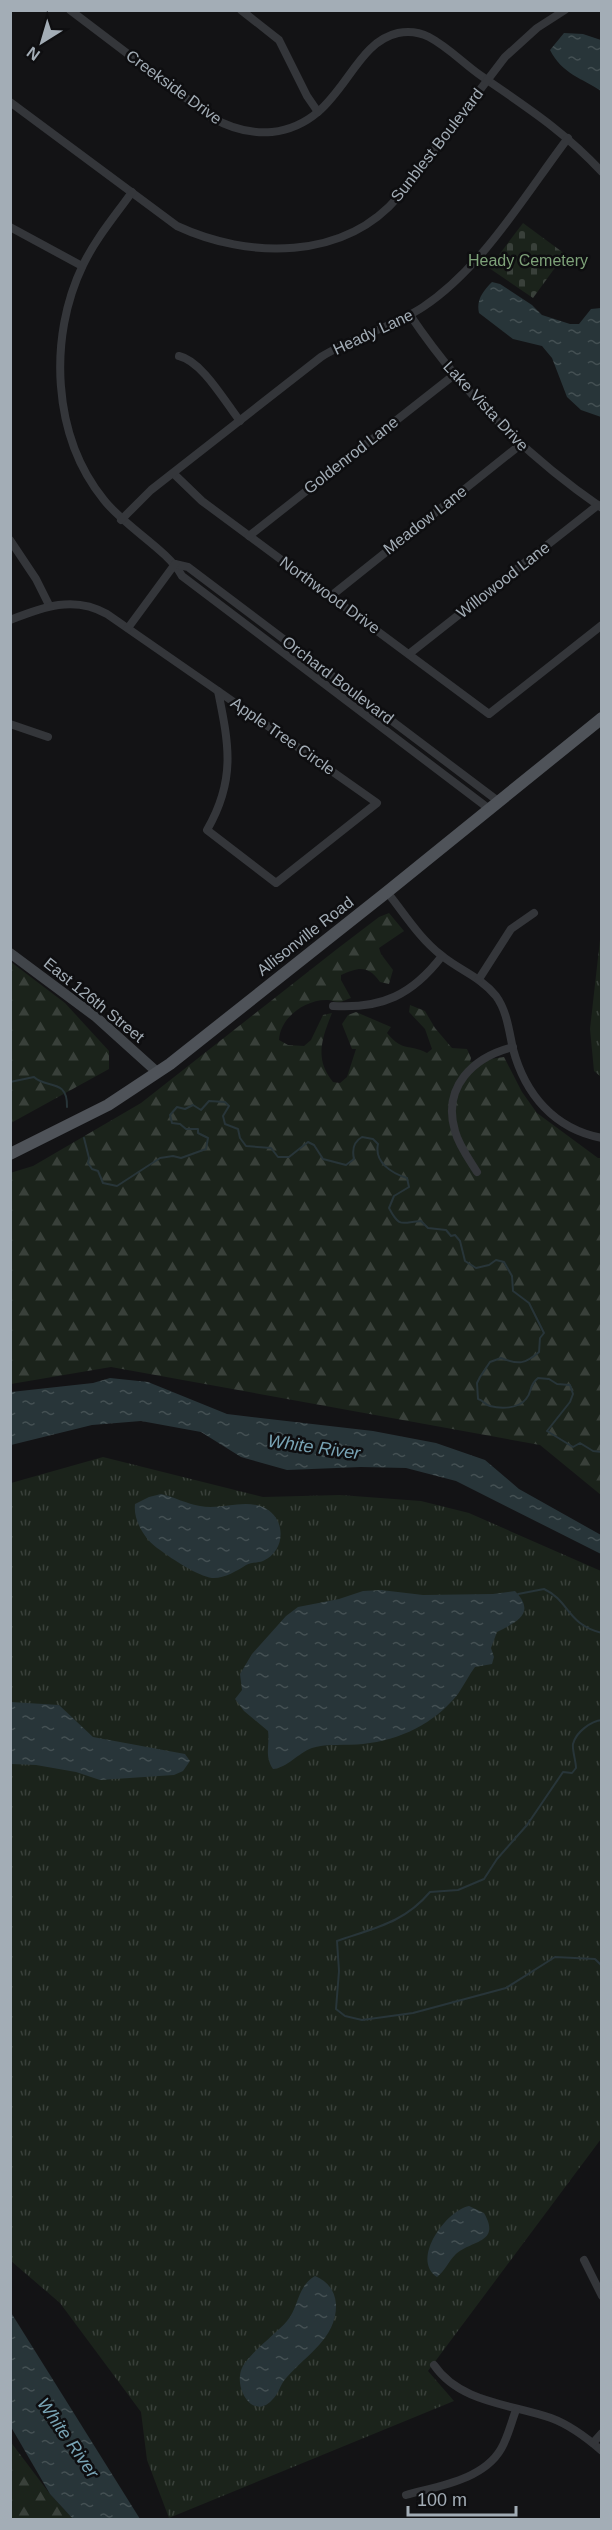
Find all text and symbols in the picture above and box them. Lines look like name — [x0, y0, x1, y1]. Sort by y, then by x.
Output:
north arrow — [12, 12, 72, 72]
text: N — [24, 43, 43, 64]
street label: Creekside Drive — [123, 47, 225, 127]
street label: Sunblest Boulevard — [388, 85, 486, 205]
park label: Heady Cemetery — [468, 252, 588, 269]
street label: Heady Lane — [330, 306, 416, 358]
street label: Lake Vista Drive — [440, 358, 532, 454]
street label: Goldenrod Lane — [301, 413, 402, 497]
street label: Meadow Lane — [380, 482, 470, 558]
street label: Willowood Lane — [453, 538, 553, 621]
street label: Northwood Drive — [277, 553, 383, 637]
street label: Orchard Boulevard — [279, 633, 397, 727]
street label: Apple Tree Circle — [228, 694, 338, 778]
street label: Allisonville Road — [254, 893, 356, 979]
street label: East 126th Street — [41, 954, 148, 1046]
water label: White River — [267, 1431, 362, 1464]
water label: White River — [33, 2394, 103, 2483]
scale bar — [408, 2479, 516, 2517]
text: 100 m — [417, 2490, 467, 2510]

